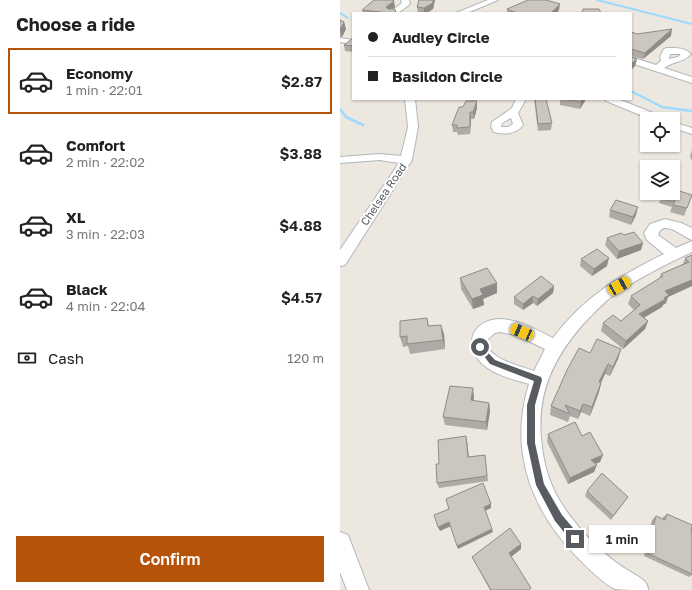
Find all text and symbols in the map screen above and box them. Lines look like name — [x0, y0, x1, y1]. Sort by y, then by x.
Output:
text: Choose a ride — [16, 13, 135, 35]
text: Audley Circle — [392, 28, 490, 46]
icon: car — [18, 63, 54, 99]
text: Economy — [66, 64, 133, 82]
text: Basildon Circle — [392, 67, 503, 85]
text: $2.87 — [281, 72, 322, 90]
text: 1 min · 22:01 — [66, 82, 142, 98]
map controls — [640, 112, 680, 200]
button: locate — [640, 112, 680, 152]
icon: car — [18, 135, 54, 171]
text: Comfort — [66, 136, 125, 154]
text: $3.88 — [280, 144, 322, 162]
text: 2 min · 22:02 — [66, 154, 145, 170]
street label: Chelsea Road — [357, 160, 409, 228]
button: layers — [640, 160, 680, 200]
icon: car — [18, 207, 54, 243]
text: XL — [66, 208, 85, 226]
text: $4.88 — [279, 216, 322, 234]
text: 3 min · 22:03 — [66, 226, 145, 242]
car — [606, 275, 632, 297]
icon: car — [18, 279, 54, 315]
text: Black — [66, 280, 108, 298]
text: $4.57 — [281, 288, 322, 306]
text: 4 min · 22:04 — [66, 298, 146, 314]
car — [509, 322, 535, 342]
route start — [471, 338, 489, 356]
icon: cash — [16, 347, 38, 369]
text: Cash — [48, 349, 84, 367]
text: 120 m — [287, 350, 324, 366]
callout: 1 min — [589, 525, 655, 553]
route end — [566, 530, 584, 548]
text: 1 min — [606, 531, 638, 547]
button: Confirm — [16, 536, 324, 582]

